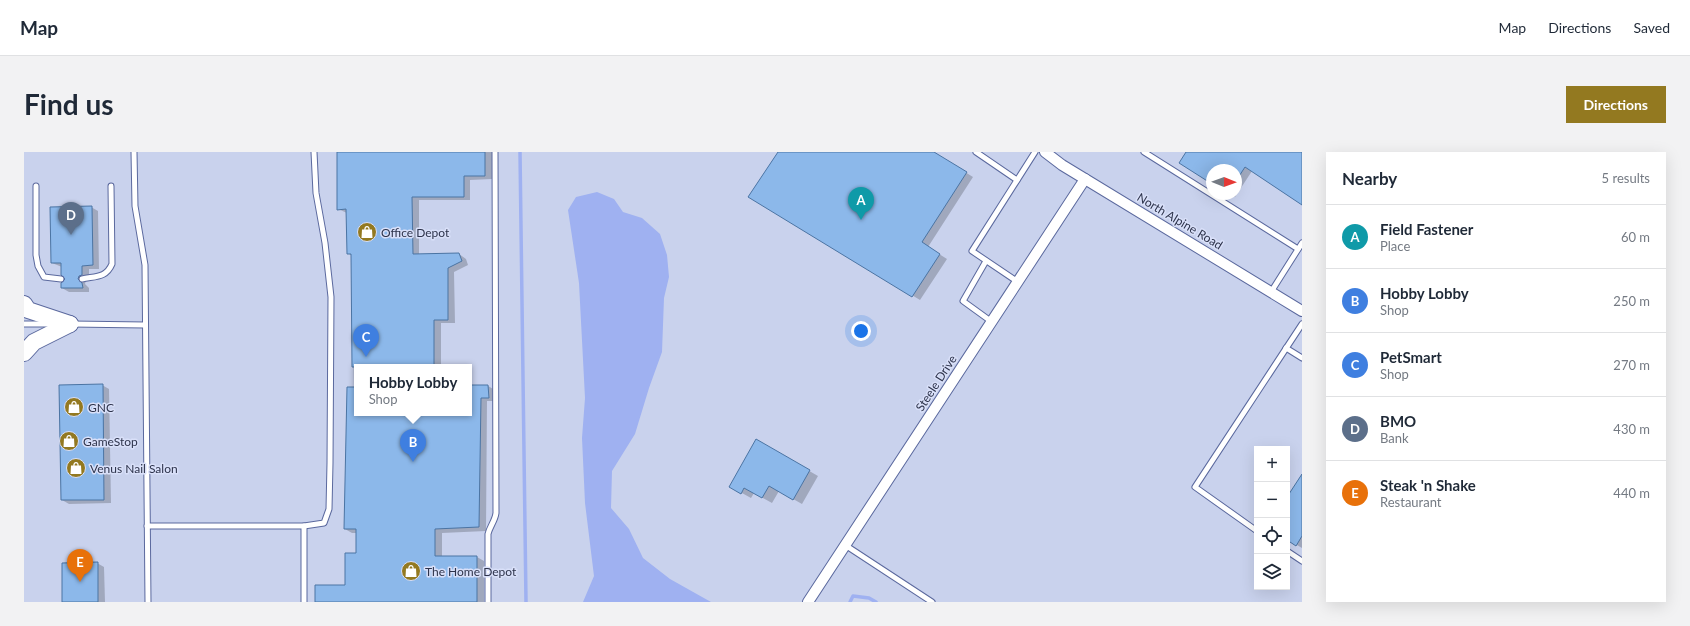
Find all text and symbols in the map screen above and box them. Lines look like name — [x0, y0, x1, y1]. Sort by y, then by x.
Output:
text: Map — [20, 16, 58, 39]
text: Map — [1499, 19, 1526, 36]
text: Directions — [1548, 19, 1611, 36]
text: Saved — [1633, 19, 1670, 36]
button: Directions — [1566, 86, 1666, 123]
text: Find us — [24, 87, 114, 121]
north arrow — [1206, 164, 1242, 200]
text: Nearby — [1342, 168, 1397, 189]
text: 5 results — [1602, 170, 1650, 186]
pin: A — [848, 187, 874, 220]
street label: North Alpine Road — [1135, 190, 1225, 252]
pin: D — [58, 202, 84, 235]
text: Field Fastener — [1380, 220, 1473, 238]
shop icon: Office Depot — [356, 221, 378, 243]
place label: Office Depot — [381, 225, 450, 240]
text: A — [1350, 229, 1360, 245]
text: 60 m — [1621, 229, 1650, 245]
text: Place — [1380, 238, 1410, 254]
text: Hobby Lobby — [1380, 284, 1469, 302]
text: B — [1351, 293, 1359, 309]
text: 250 m — [1613, 293, 1650, 309]
text: Shop — [1380, 302, 1409, 318]
your location — [851, 321, 871, 341]
pin: C — [353, 324, 379, 357]
text: PetSmart — [1380, 348, 1442, 366]
street label: Steele Drive — [912, 352, 960, 414]
text: C — [1351, 357, 1359, 373]
text: 270 m — [1613, 357, 1650, 373]
popup — [354, 364, 472, 416]
text: Shop — [1380, 366, 1409, 382]
text: Hobby Lobby — [369, 373, 457, 391]
text: Shop — [369, 391, 398, 407]
shop icon: GNC — [63, 396, 85, 418]
place label: GNC — [88, 400, 114, 415]
text: BMO — [1380, 412, 1416, 430]
text: D — [1350, 421, 1360, 437]
text: 430 m — [1613, 421, 1650, 437]
pin: B — [400, 429, 426, 462]
shop icon: GameStop — [58, 430, 80, 452]
text: Bank — [1380, 430, 1409, 446]
place label: GameStop — [83, 434, 138, 449]
map controls — [1254, 446, 1290, 590]
button: + — [1254, 446, 1290, 482]
shop icon: Venus Nail Salon — [65, 457, 87, 479]
place label: Venus Nail Salon — [90, 461, 178, 476]
text: Steak 'n Shake — [1380, 476, 1476, 494]
button: − — [1254, 482, 1290, 518]
text: E — [1351, 485, 1359, 501]
text: 440 m — [1613, 485, 1650, 501]
text: Restaurant — [1380, 494, 1442, 510]
button: locate — [1254, 518, 1290, 554]
pin: E — [67, 549, 93, 582]
button: layers — [1254, 554, 1290, 590]
shop icon: The Home Depot — [400, 560, 422, 582]
place label: The Home Depot — [425, 564, 517, 579]

